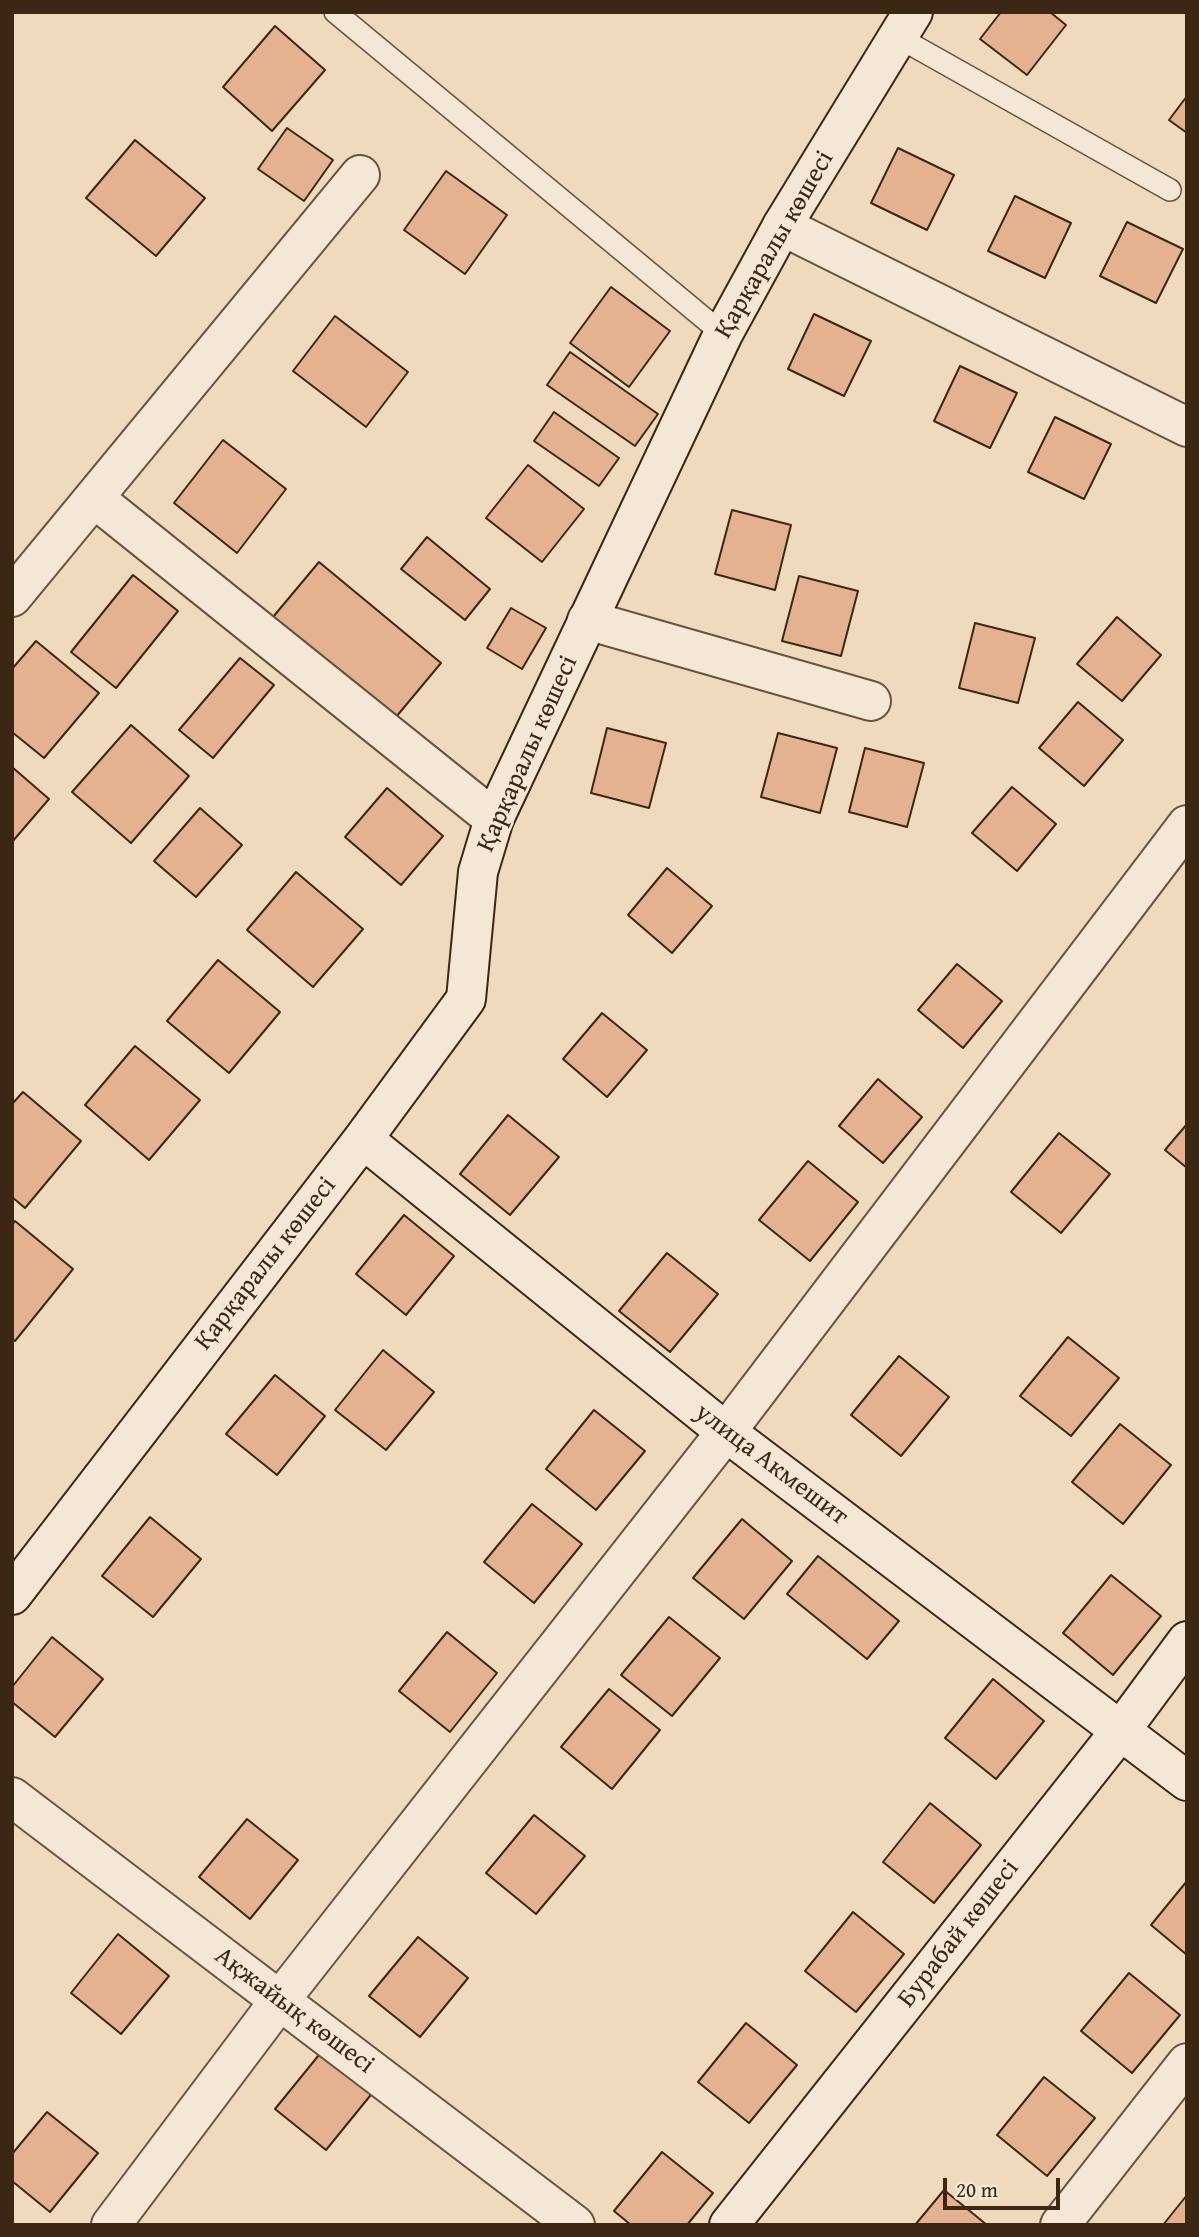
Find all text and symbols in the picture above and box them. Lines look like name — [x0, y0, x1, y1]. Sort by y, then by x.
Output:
street label: Қарқаралы көшесі — [709, 146, 841, 344]
street label: Қарқаралы көшесі — [471, 651, 585, 857]
street label: Қарқаралы көшесі — [189, 1171, 343, 1357]
street label: улица Акмешит — [688, 1397, 854, 1533]
street label: Бурабай көшесі — [892, 1854, 1026, 2014]
street label: Ақжайық көшесі — [208, 1941, 380, 2081]
scale bar — [947, 2164, 1064, 2208]
text: 20 m — [956, 2174, 998, 2205]

